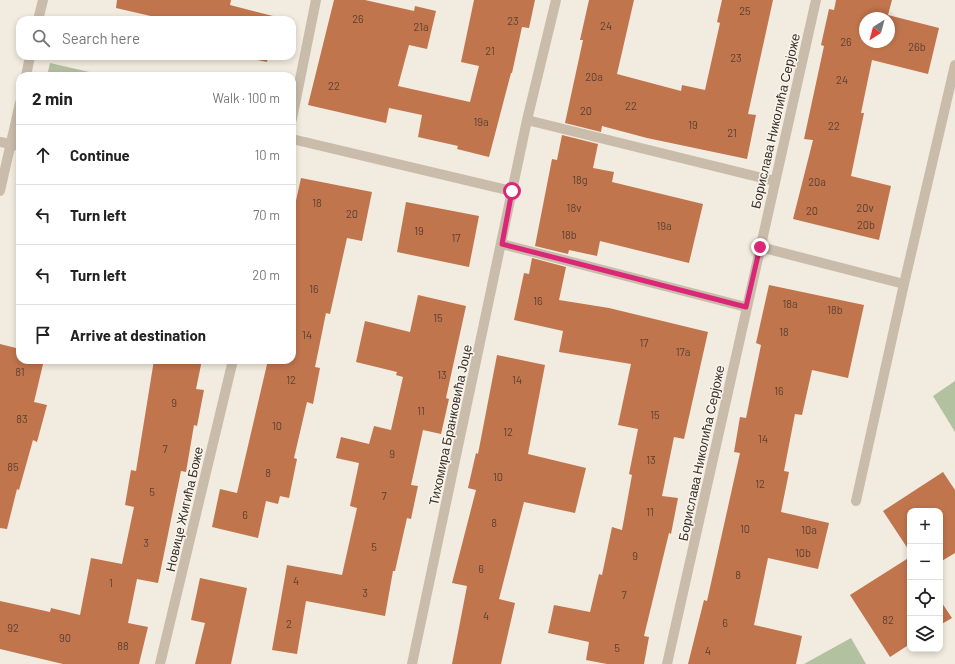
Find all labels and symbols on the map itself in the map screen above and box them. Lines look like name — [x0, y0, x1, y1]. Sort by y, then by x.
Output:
house number: 25 — [739, 4, 751, 17]
house number: 26 — [352, 12, 364, 25]
north arrow — [859, 12, 895, 48]
house number: 23 — [507, 14, 519, 27]
house number: 24 — [600, 19, 612, 32]
house number: 21a — [413, 20, 429, 33]
street label: Борислава Николића Серјоже — [747, 32, 803, 210]
house number: 26 — [840, 35, 852, 48]
house number: 26b — [908, 40, 926, 53]
house number: 21 — [485, 44, 495, 57]
house number: 23 — [730, 51, 742, 64]
house number: 20a — [585, 70, 603, 83]
house number: 24 — [836, 73, 848, 86]
house number: 22 — [328, 79, 340, 92]
house number: 22 — [625, 99, 637, 112]
house number: 20 — [580, 104, 592, 117]
house number: 19a — [473, 115, 489, 128]
house number: 19 — [688, 118, 698, 131]
house number: 22 — [828, 119, 840, 132]
house number: 21 — [727, 126, 737, 139]
house number: 18g — [572, 173, 588, 186]
house number: 20a — [808, 175, 826, 188]
route start — [503, 182, 521, 200]
house number: 18 — [312, 196, 322, 209]
house number: 18v — [567, 201, 581, 214]
house number: 20v — [856, 201, 874, 214]
house number: 20 — [806, 204, 818, 217]
house number: 20 — [346, 207, 358, 220]
house number: 20b — [857, 218, 875, 231]
house number: 19a — [656, 219, 672, 232]
house number: 19 — [414, 224, 424, 237]
house number: 18b — [561, 228, 577, 241]
house number: 17 — [451, 231, 461, 244]
route end — [751, 238, 769, 256]
house number: 16 — [309, 282, 319, 295]
house number: 16 — [533, 294, 543, 307]
house number: 18a — [782, 297, 798, 310]
house number: 18b — [827, 303, 843, 316]
house number: 15 — [433, 311, 443, 324]
house number: 18 — [779, 325, 789, 338]
house number: 14 — [302, 328, 312, 341]
house number: 17 — [639, 336, 649, 349]
street label: Тихомира Бранковића Јоце — [425, 343, 475, 507]
house number: 17a — [676, 345, 690, 358]
street label: Борислава Николића Серјоже — [675, 364, 727, 542]
house number: 81 — [15, 365, 25, 378]
house number: 13 — [437, 368, 447, 381]
house number: 12 — [286, 373, 296, 386]
house number: 14 — [512, 373, 522, 386]
house number: 16 — [774, 384, 784, 397]
house number: 9 — [171, 396, 177, 409]
house number: 11 — [417, 404, 425, 417]
house number: 15 — [650, 408, 660, 421]
house number: 83 — [16, 412, 28, 425]
house number: 10 — [272, 419, 282, 432]
house number: 12 — [503, 425, 513, 438]
house number: 14 — [758, 432, 768, 445]
house number: 7 — [162, 442, 168, 455]
street label: Новице Жигића Боже — [162, 445, 206, 573]
house number: 9 — [389, 447, 395, 460]
house number: 13 — [646, 453, 656, 466]
house number: 85 — [7, 460, 19, 473]
house number: 8 — [265, 466, 271, 479]
house number: 10 — [493, 470, 503, 483]
house number: 12 — [755, 477, 765, 490]
house number: 5 — [149, 485, 155, 498]
house number: 7 — [381, 489, 387, 502]
house number: 11 — [646, 505, 654, 518]
house number: 6 — [242, 508, 248, 521]
house number: 8 — [491, 516, 497, 529]
house number: 10 — [740, 522, 750, 535]
house number: 10a — [801, 523, 817, 536]
house number: 3 — [143, 536, 149, 549]
house number: 5 — [371, 540, 377, 553]
house number: 10b — [795, 546, 811, 559]
house number: 9 — [632, 549, 638, 562]
house number: 6 — [478, 562, 484, 575]
house number: 8 — [735, 568, 741, 581]
house number: 4 — [293, 574, 299, 587]
house number: 1 — [109, 576, 113, 589]
house number: 3 — [362, 586, 368, 599]
house number: 7 — [621, 588, 627, 601]
house number: 4 — [483, 609, 489, 622]
house number: 82 — [882, 613, 894, 626]
house number: 6 — [722, 616, 728, 629]
house number: 2 — [286, 617, 292, 630]
house number: 92 — [7, 621, 19, 634]
house number: 90 — [59, 631, 71, 644]
house number: 88 — [117, 639, 129, 652]
house number: 5 — [614, 641, 620, 654]
house number: 4 — [705, 644, 711, 657]

